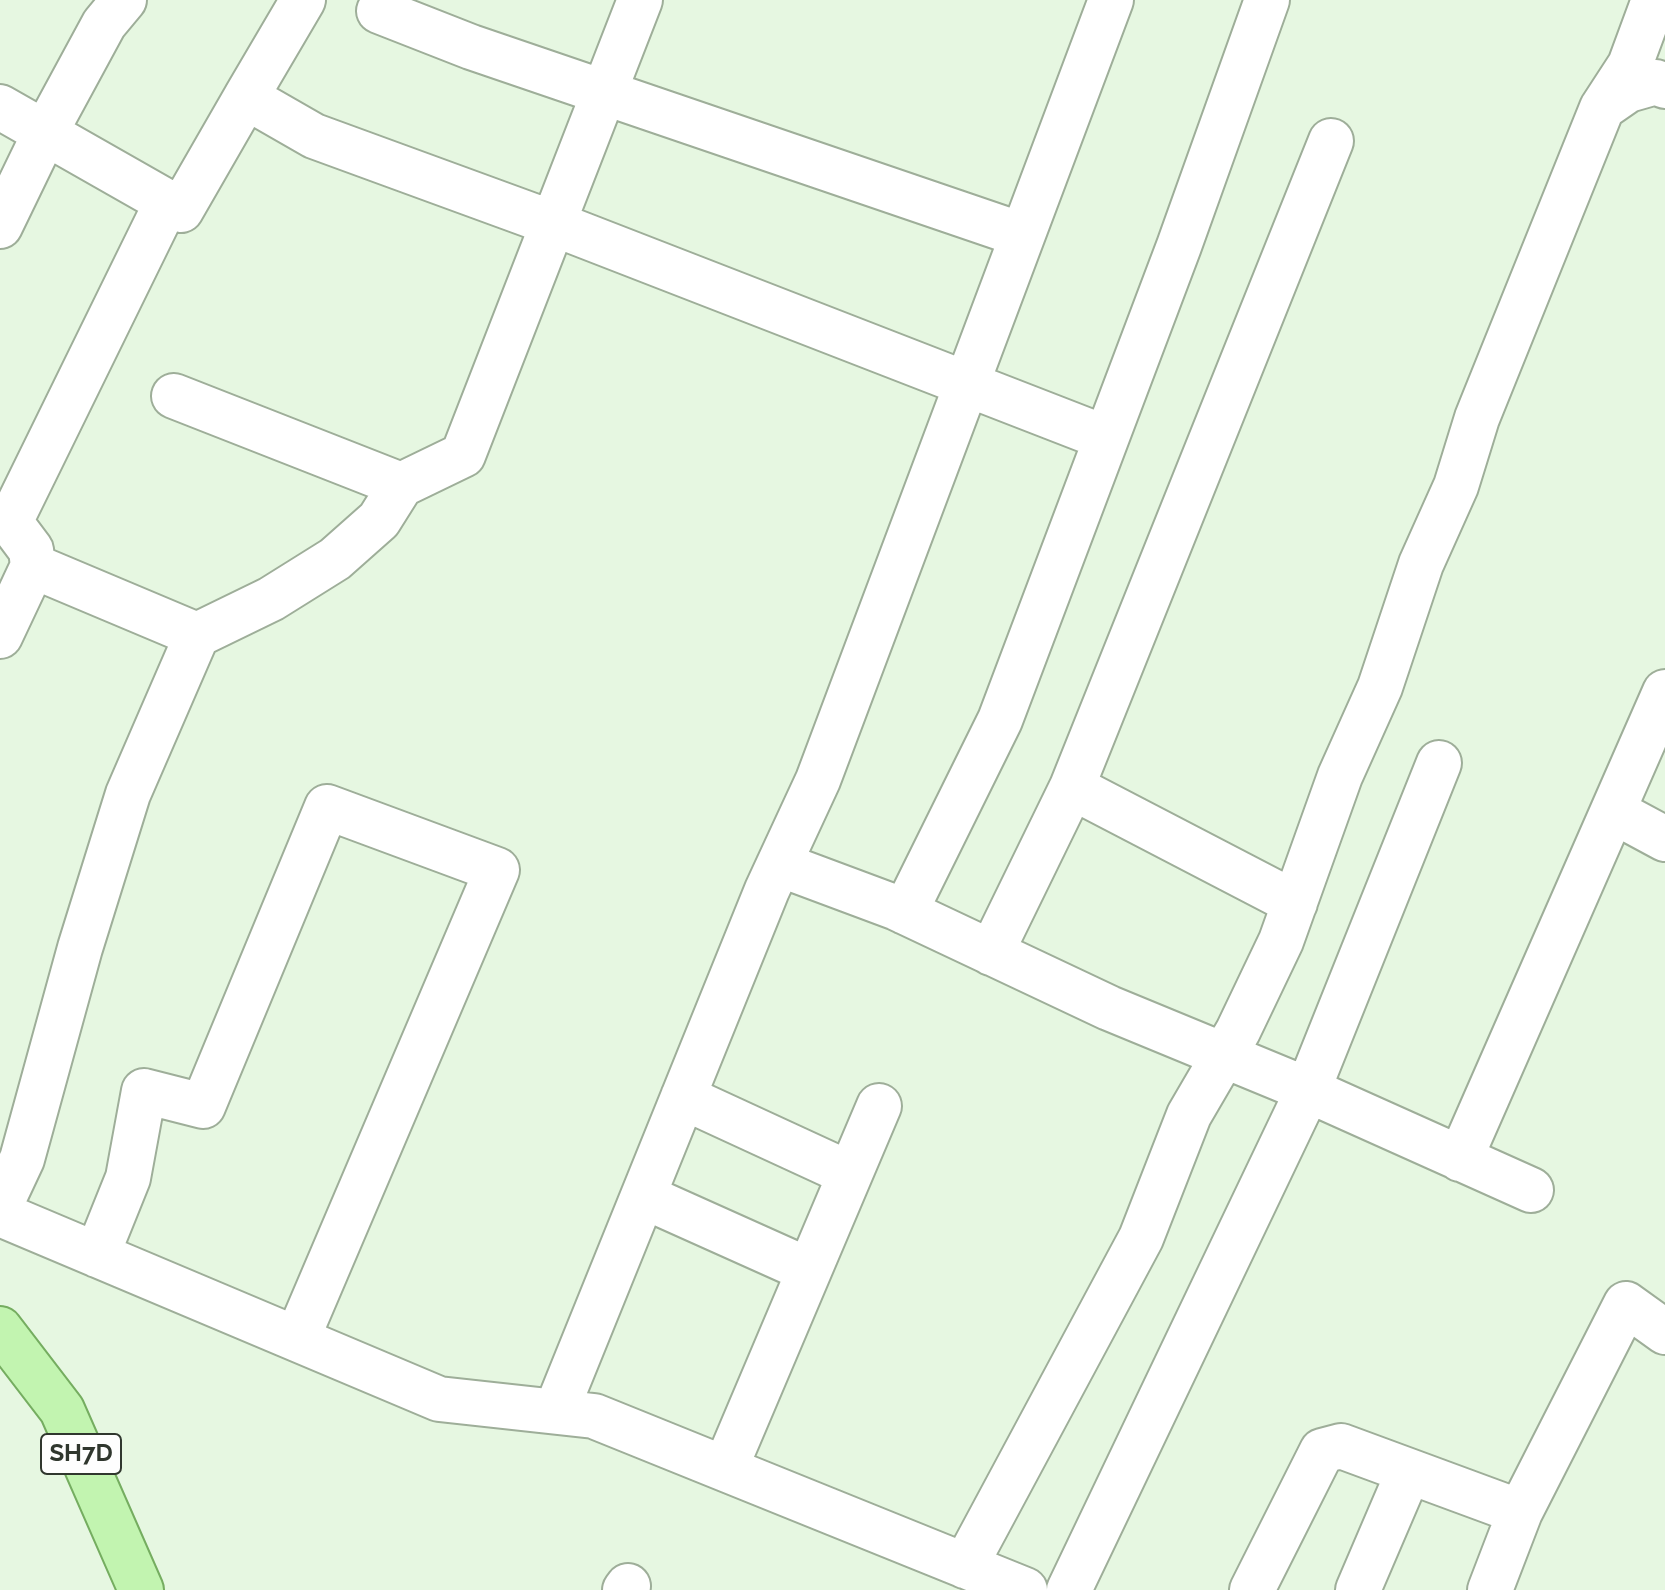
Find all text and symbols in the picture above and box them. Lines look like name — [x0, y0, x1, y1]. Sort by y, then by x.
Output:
road number: SH7D — [41, 1434, 121, 1474]

